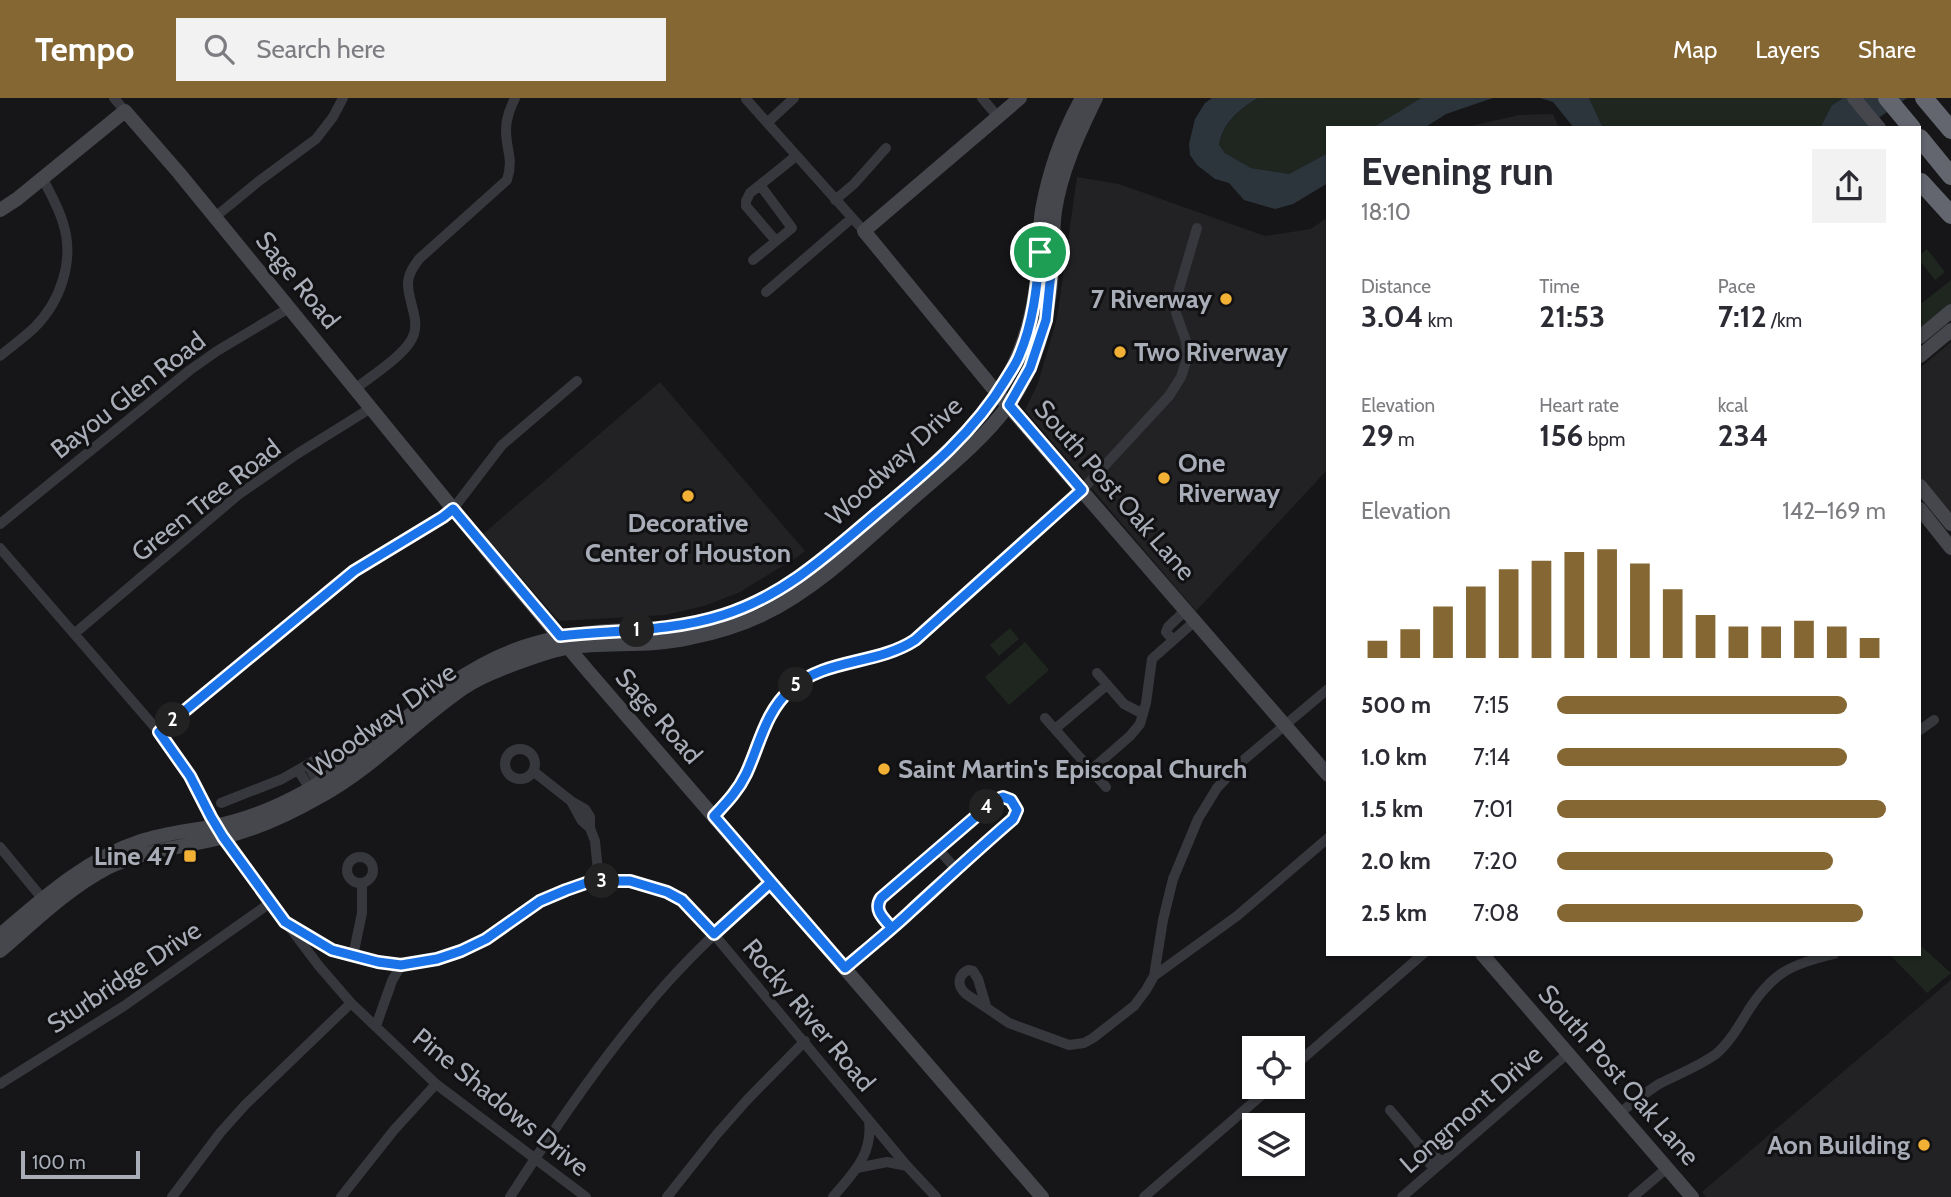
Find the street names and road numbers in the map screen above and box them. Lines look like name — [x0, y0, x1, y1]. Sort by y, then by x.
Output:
street label: Sage Road — [249, 225, 347, 335]
street label: Bayou Glen Road — [44, 325, 212, 465]
street label: Woodway Drive — [819, 390, 969, 532]
street label: South Post Oak Lane — [1028, 393, 1202, 587]
street label: Green Tree Road — [125, 432, 287, 568]
street label: Woodway Drive — [302, 656, 462, 784]
street label: Sage Road — [609, 662, 709, 770]
street label: Sturbridge Drive — [41, 914, 207, 1040]
street label: Rocky River Road — [736, 932, 882, 1098]
street label: South Post Oak Lane — [1532, 978, 1706, 1172]
street label: Pine Shadows Drive — [406, 1021, 596, 1183]
street label: Longmont Drive — [1393, 1038, 1549, 1180]

